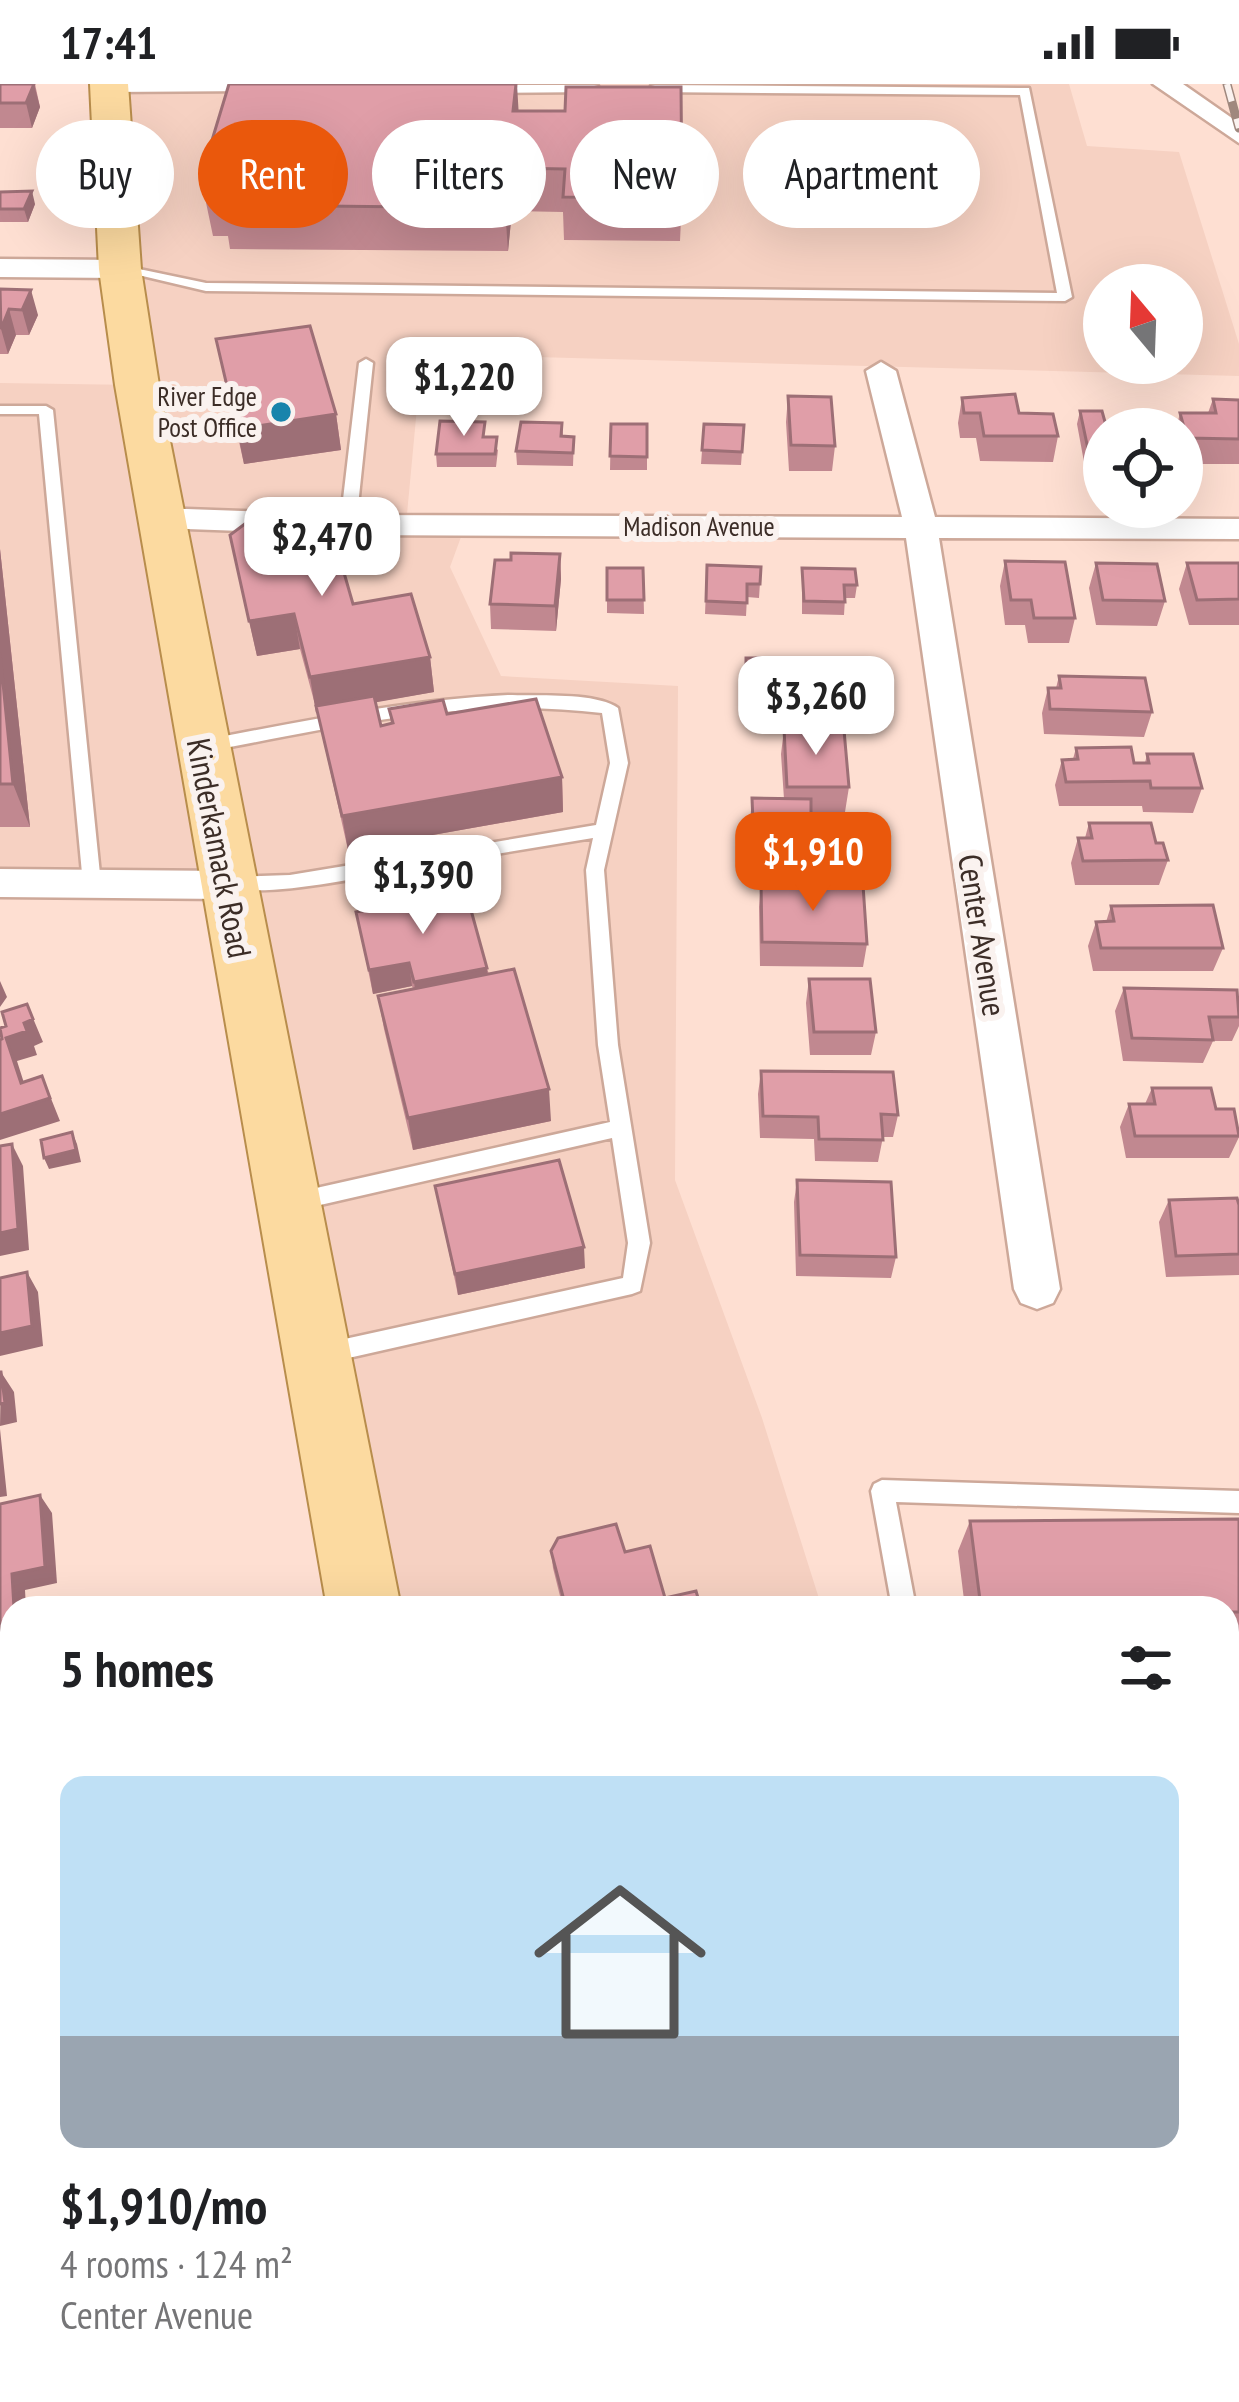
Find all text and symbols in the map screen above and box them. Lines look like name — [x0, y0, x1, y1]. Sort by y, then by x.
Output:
text: 17:41 — [60, 13, 157, 71]
chip: Buy — [36, 120, 174, 228]
chip: Rent — [198, 120, 348, 228]
chip: Filters — [372, 120, 546, 228]
chip: New — [570, 120, 719, 228]
chip: Apartment — [743, 120, 980, 228]
north arrow — [1083, 264, 1203, 384]
map controls — [1083, 264, 1203, 528]
pin: $1,220 — [366, 337, 562, 439]
text: $1,220 — [413, 350, 515, 401]
place label: River Edge Post Office — [157, 379, 257, 444]
marker: River Edge Post Office — [268, 399, 294, 425]
button: locate — [1083, 408, 1203, 528]
pin: $2,470 — [224, 497, 420, 599]
street label: Madison Avenue — [623, 509, 775, 543]
text: $2,470 — [271, 510, 373, 561]
pin: $3,260 — [718, 656, 914, 758]
text: $3,260 — [765, 669, 867, 720]
street label: Kinderkamack Road — [178, 735, 262, 961]
pin: $1,910 — [715, 812, 911, 914]
text: $1,910 — [762, 825, 864, 876]
pin: $1,390 — [325, 835, 521, 937]
text: $1,390 — [372, 848, 474, 899]
street label: Center Avenue — [949, 851, 1017, 1019]
text: 5 homes — [60, 1635, 214, 1701]
icon: filters — [1113, 1635, 1179, 1701]
icon: home — [512, 1854, 728, 2070]
text: $1,910/mo — [60, 2172, 267, 2238]
text: 4 rooms · 124 m² — [60, 2238, 293, 2289]
text: Center Avenue — [60, 2289, 253, 2340]

